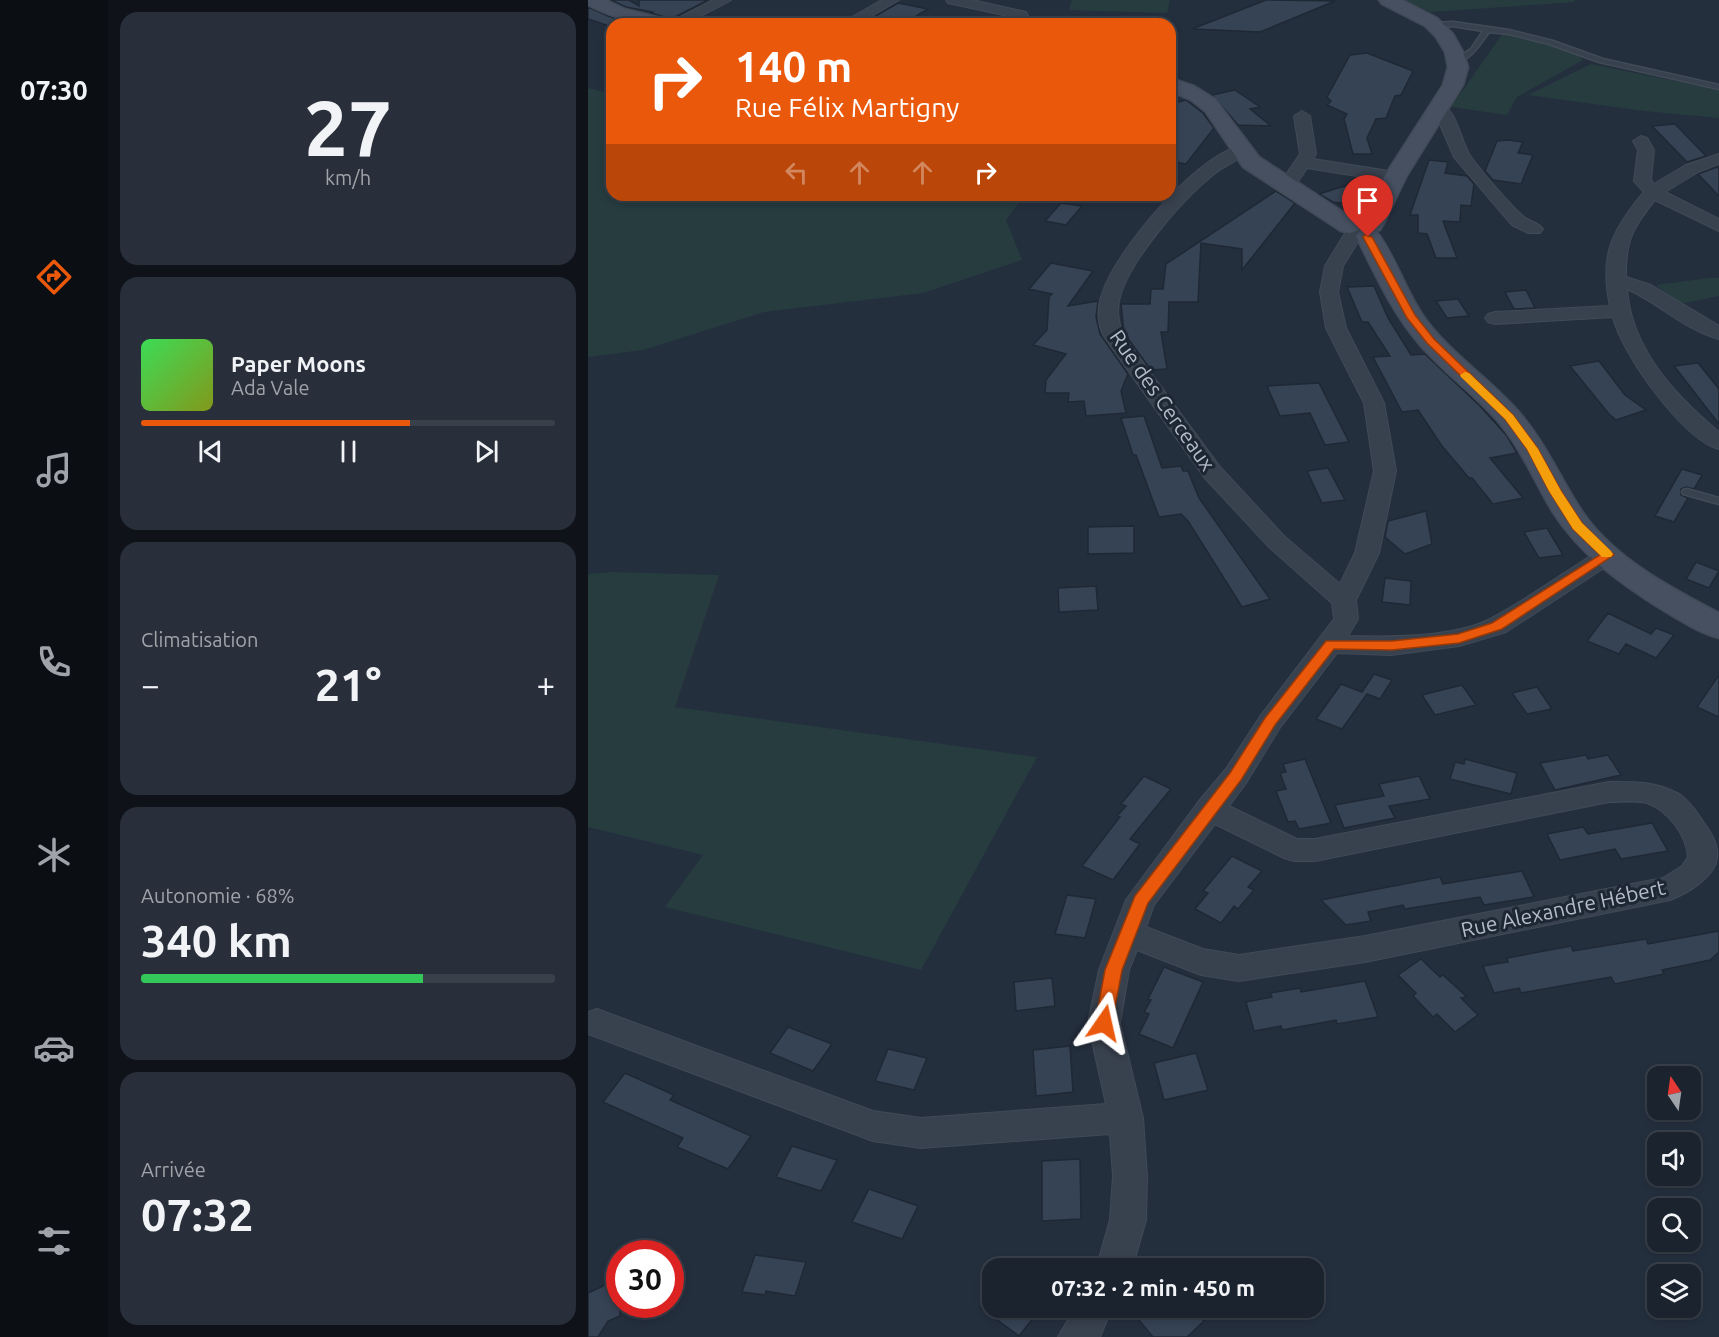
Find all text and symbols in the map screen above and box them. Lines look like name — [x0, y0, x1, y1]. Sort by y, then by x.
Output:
icon: right — [636, 42, 714, 120]
text: 140 m — [735, 43, 852, 90]
text: 07:30 — [20, 75, 88, 105]
text: 27 — [304, 83, 392, 171]
text: Rue Félix Martigny — [735, 92, 959, 122]
icon: left — [780, 156, 813, 189]
icon: ahead — [843, 156, 876, 189]
icon: ahead — [906, 156, 939, 189]
icon: right — [969, 156, 1002, 189]
text: km/h — [325, 166, 371, 189]
pin — [1342, 175, 1393, 237]
icon: arrive — [1351, 184, 1384, 217]
icon: directions — [33, 256, 75, 298]
street label: Rue des Cerceaux — [1105, 325, 1221, 475]
text: Paper Moons — [231, 351, 366, 376]
text: Ada Vale — [231, 376, 309, 399]
icon: previous — [194, 435, 227, 468]
icon: pause — [332, 435, 365, 468]
icon: next — [470, 435, 503, 468]
icon: music — [33, 449, 75, 491]
text: Climatisation — [141, 628, 258, 651]
icon: phone — [33, 641, 75, 683]
text: 21° — [315, 659, 381, 710]
text: − — [141, 666, 160, 703]
text: + — [536, 666, 555, 703]
icon: climate — [33, 834, 75, 876]
street label: Rue Alexandre Hébert — [1459, 875, 1667, 941]
text: Autonomie · 68% — [141, 884, 295, 907]
text: 340 km — [141, 915, 292, 966]
position arrow — [1072, 991, 1136, 1055]
icon: car — [33, 1027, 75, 1069]
north arrow — [1647, 1066, 1701, 1120]
map controls — [1647, 1066, 1701, 1318]
button: sound — [1647, 1132, 1701, 1186]
text: Arrivée — [141, 1158, 206, 1181]
text: 07:32 — [141, 1189, 254, 1240]
button: search — [1647, 1198, 1701, 1252]
icon: filters — [33, 1220, 75, 1262]
speed limit sign: 30 — [606, 1240, 684, 1318]
button: layers — [1647, 1264, 1701, 1318]
text: 07:32 · 2 min · 450 m — [1051, 1275, 1255, 1300]

